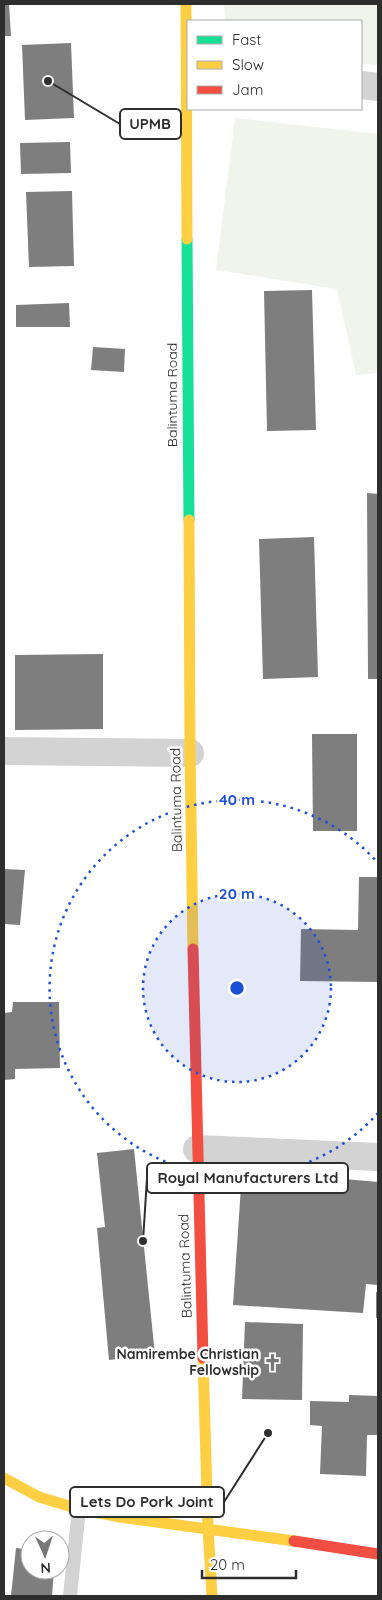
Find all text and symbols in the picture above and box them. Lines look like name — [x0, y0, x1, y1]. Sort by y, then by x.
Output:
legend — [187, 20, 362, 110]
text: Fast — [232, 30, 261, 49]
text: Slow — [232, 55, 264, 74]
text: Jam — [232, 80, 263, 99]
callout: UPMB — [120, 109, 181, 139]
text: UPMB — [129, 114, 171, 133]
street label: Balintuma Road — [163, 343, 181, 447]
street label: Balintuma Road — [166, 748, 186, 852]
text: 40 m — [219, 790, 255, 809]
text: 20 m — [219, 884, 255, 903]
centre of rings — [228, 979, 246, 997]
callout: Royal Manufacturers Ltd — [147, 1163, 348, 1193]
text: Royal Manufacturers Ltd — [157, 1168, 339, 1187]
street label: Balintuma Road — [174, 1213, 196, 1319]
place label: Namirembe Christian Fellowship — [117, 1345, 259, 1379]
church icon: Namirembe Christian Fellowship — [263, 1352, 283, 1372]
callout: Lets Do Pork Joint — [70, 1487, 224, 1517]
text: Lets Do Pork Joint — [80, 1492, 214, 1511]
north arrow — [20, 1530, 70, 1580]
scale bar — [202, 1548, 296, 1580]
text: 20 m — [210, 1555, 245, 1574]
text: N — [40, 1559, 51, 1577]

